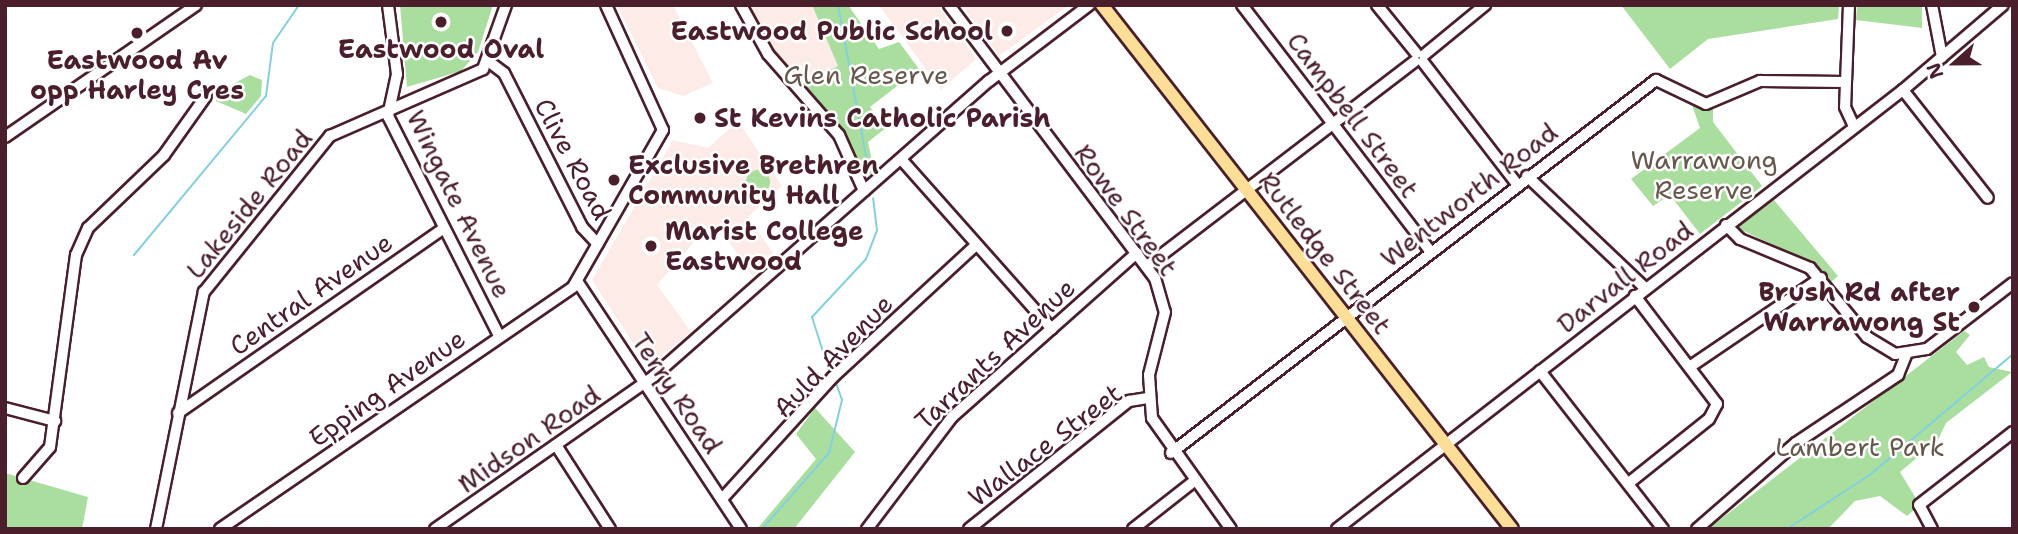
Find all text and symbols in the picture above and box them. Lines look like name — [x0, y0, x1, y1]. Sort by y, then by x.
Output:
marker: Eastwood Oval — [433, 14, 449, 30]
place label: Eastwood Public School — [671, 15, 993, 47]
marker: Eastwood Public School — [999, 23, 1015, 39]
marker: Eastwood Av opp Harley Cres — [129, 25, 145, 41]
street label: Campbell Street — [1281, 26, 1425, 204]
north arrow — [1920, 28, 1990, 98]
place label: Eastwood Oval — [338, 33, 544, 65]
place label: Eastwood Av opp Harley Cres — [30, 44, 244, 106]
park label: Glen Reserve — [783, 59, 949, 91]
text: N — [1921, 59, 1949, 82]
street label: Clive Road — [528, 93, 618, 225]
place label: St Kevins Catholic Parish — [714, 102, 1051, 134]
street label: Wingate Avenue — [400, 105, 518, 303]
marker: St Kevins Catholic Parish — [692, 110, 708, 126]
street label: Wentworth Road — [1374, 116, 1564, 274]
street label: Lakeside Road — [179, 123, 319, 285]
street label: Rowe Street — [1068, 138, 1184, 282]
park label: Warrawong Reserve — [1630, 144, 1778, 206]
place label: Exclusive Brethren Community Hall — [628, 149, 879, 210]
street label: Rutledge Street — [1252, 166, 1398, 340]
marker: Exclusive Brethren Community Hall — [606, 172, 622, 188]
street label: Darvall Road — [1551, 214, 1699, 340]
place label: Marist College Eastwood — [665, 215, 864, 276]
street label: Central Avenue — [224, 226, 398, 362]
marker: Marist College Eastwood — [643, 238, 659, 254]
street label: Tarrants Avenue — [909, 272, 1081, 436]
place label: Brush Rd after Warrawong St — [1758, 276, 1960, 338]
street label: Auld Avenue — [767, 288, 899, 424]
marker: Brush Rd after Warrawong St — [1966, 299, 1982, 315]
street label: Epping Avenue — [303, 323, 471, 453]
street label: Terry Road — [625, 327, 729, 459]
street label: Wallace Street — [962, 377, 1128, 513]
street label: Midson Road — [452, 378, 606, 500]
park label: Lambert Park — [1775, 431, 1945, 463]

